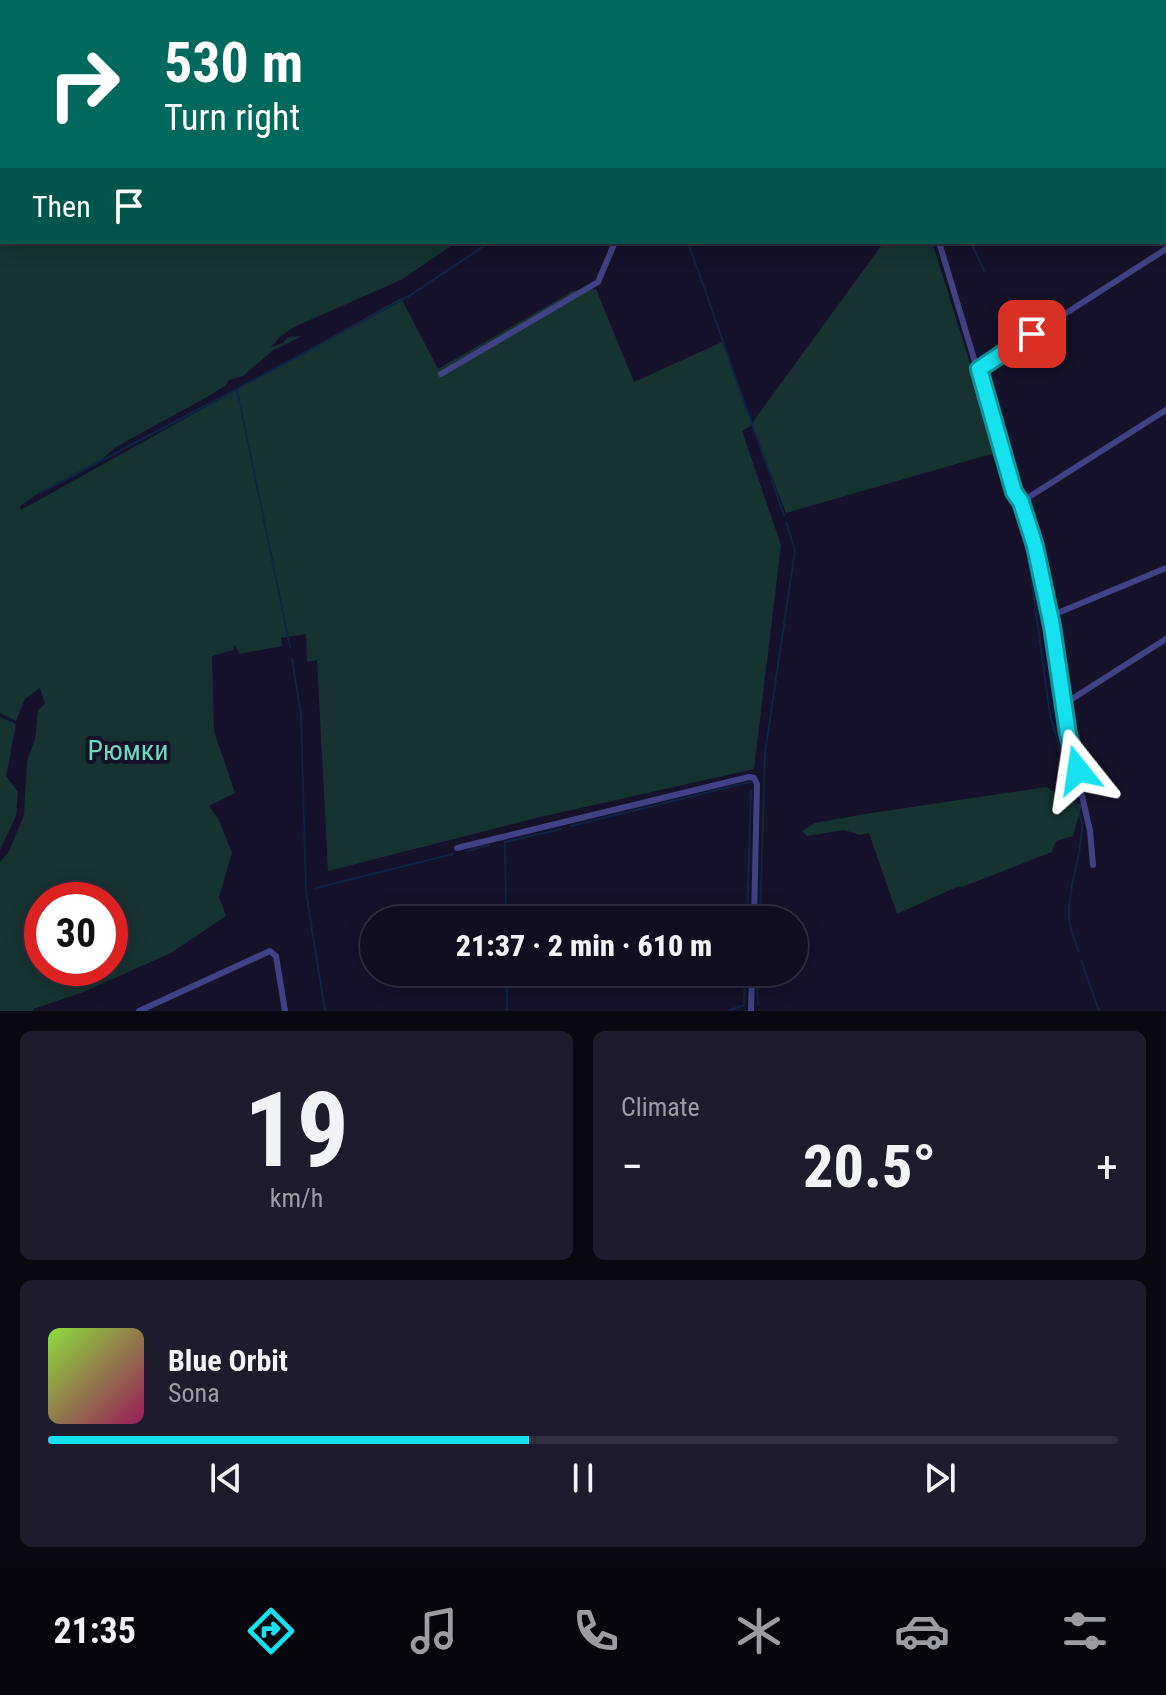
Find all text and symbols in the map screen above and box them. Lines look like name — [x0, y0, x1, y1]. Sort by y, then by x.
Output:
text: 530 m — [164, 30, 303, 96]
icon: right — [32, 32, 136, 136]
text: Turn right — [164, 97, 300, 139]
icon: arrive — [107, 184, 151, 228]
text: Then — [32, 189, 91, 224]
pin — [998, 300, 1066, 368]
icon: arrive — [1010, 312, 1054, 356]
position arrow — [1036, 728, 1120, 812]
park label: Рюмки — [87, 734, 169, 767]
speed limit sign: 30 — [24, 882, 128, 986]
text: 21:37 · 2 min · 610 m — [456, 928, 712, 963]
text: 19 — [244, 1070, 349, 1191]
text: Climate — [621, 1092, 700, 1122]
text: 20.5° — [803, 1131, 936, 1202]
text: − — [621, 1141, 643, 1193]
text: + — [1096, 1141, 1118, 1193]
text: km/h — [270, 1183, 323, 1213]
text: Blue Orbit — [168, 1343, 288, 1378]
text: Sona — [168, 1378, 220, 1408]
icon: previous — [204, 1456, 248, 1500]
icon: pause — [561, 1456, 605, 1500]
icon: next — [918, 1456, 962, 1500]
icon: directions — [243, 1603, 299, 1659]
icon: music — [406, 1603, 462, 1659]
icon: phone — [568, 1603, 624, 1659]
icon: climate — [731, 1603, 787, 1659]
icon: car — [894, 1603, 950, 1659]
icon: filters — [1057, 1603, 1113, 1659]
text: 21:35 — [53, 1610, 136, 1652]

